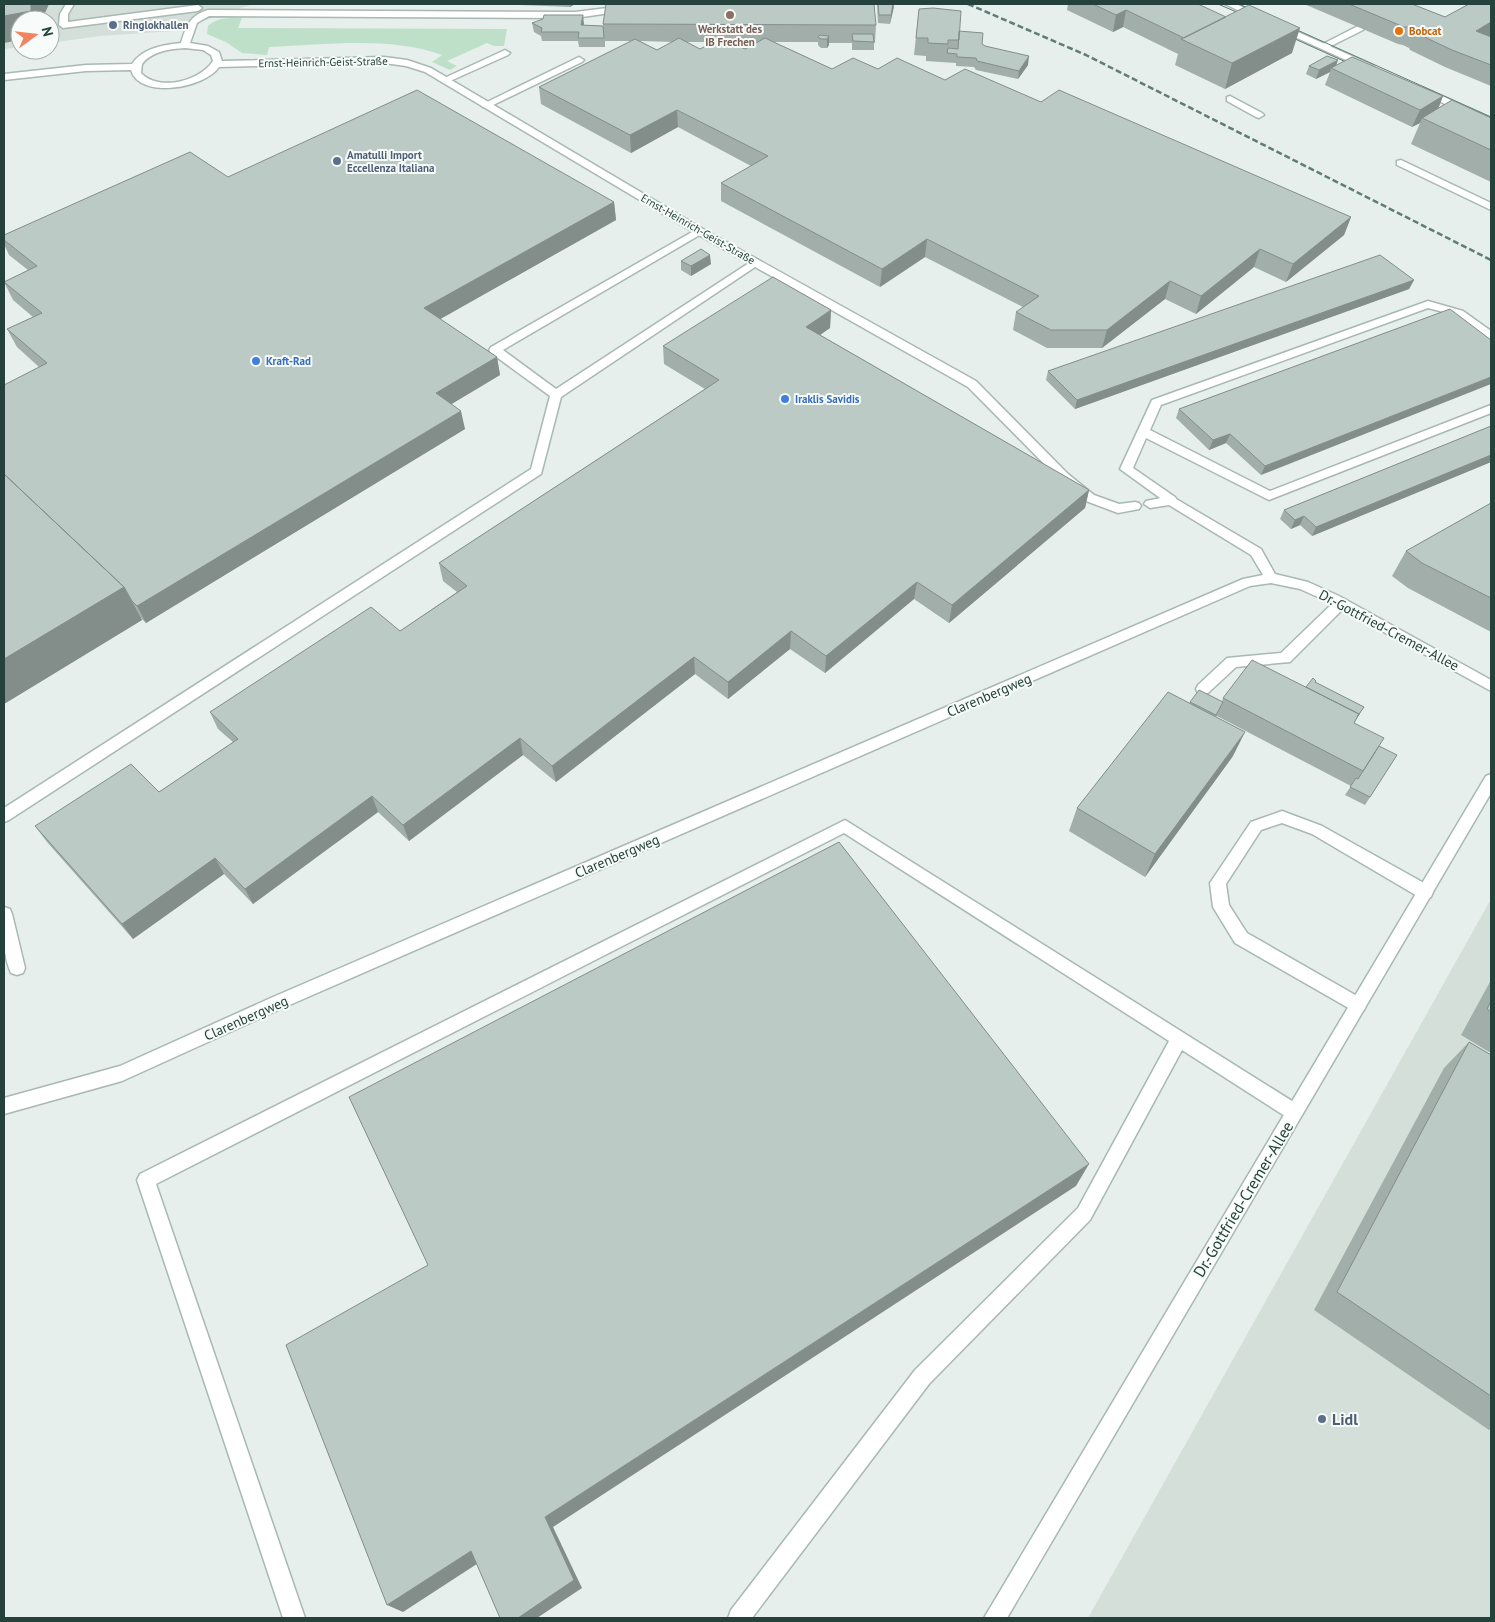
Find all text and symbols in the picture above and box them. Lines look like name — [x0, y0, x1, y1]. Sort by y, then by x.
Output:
marker: Werkstatt des IB Frechen — [724, 9, 736, 21]
north arrow — [10, 10, 60, 60]
place label: Ringlokhallen — [123, 18, 189, 32]
marker: Ringlokhallen — [107, 19, 119, 31]
place label: Werkstatt des IB Frechen — [698, 22, 762, 49]
place label: Bobcat — [1409, 24, 1442, 38]
text: N — [38, 25, 57, 38]
marker: Bobcat — [1393, 25, 1405, 37]
street label: Ernst-Heinrich-Geist-Straße — [258, 54, 388, 70]
place label: Amatulli Import Eccellenza Italiana — [347, 148, 434, 175]
marker: Amatulli Import Eccellenza Italiana — [331, 155, 343, 167]
street label: Ernst-Heinrich-Geist-Straße — [639, 191, 758, 268]
place label: Kraft-Rad — [266, 354, 311, 368]
marker: Kraft-Rad — [250, 355, 262, 367]
place label: Iraklis Savidis — [795, 392, 860, 406]
marker: Iraklis Savidis — [779, 393, 791, 405]
street label: Dr.-Gottfried-Cremer-Allee — [1316, 585, 1462, 675]
street label: Clarenbergweg — [944, 669, 1034, 721]
street label: Clarenbergweg — [572, 830, 662, 882]
street label: Clarenbergweg — [201, 991, 291, 1045]
street label: Dr.-Gottfried-Cremer-Allee — [1189, 1117, 1297, 1281]
place label: Lidl — [1332, 1409, 1358, 1429]
marker: Lidl — [1316, 1413, 1328, 1425]

